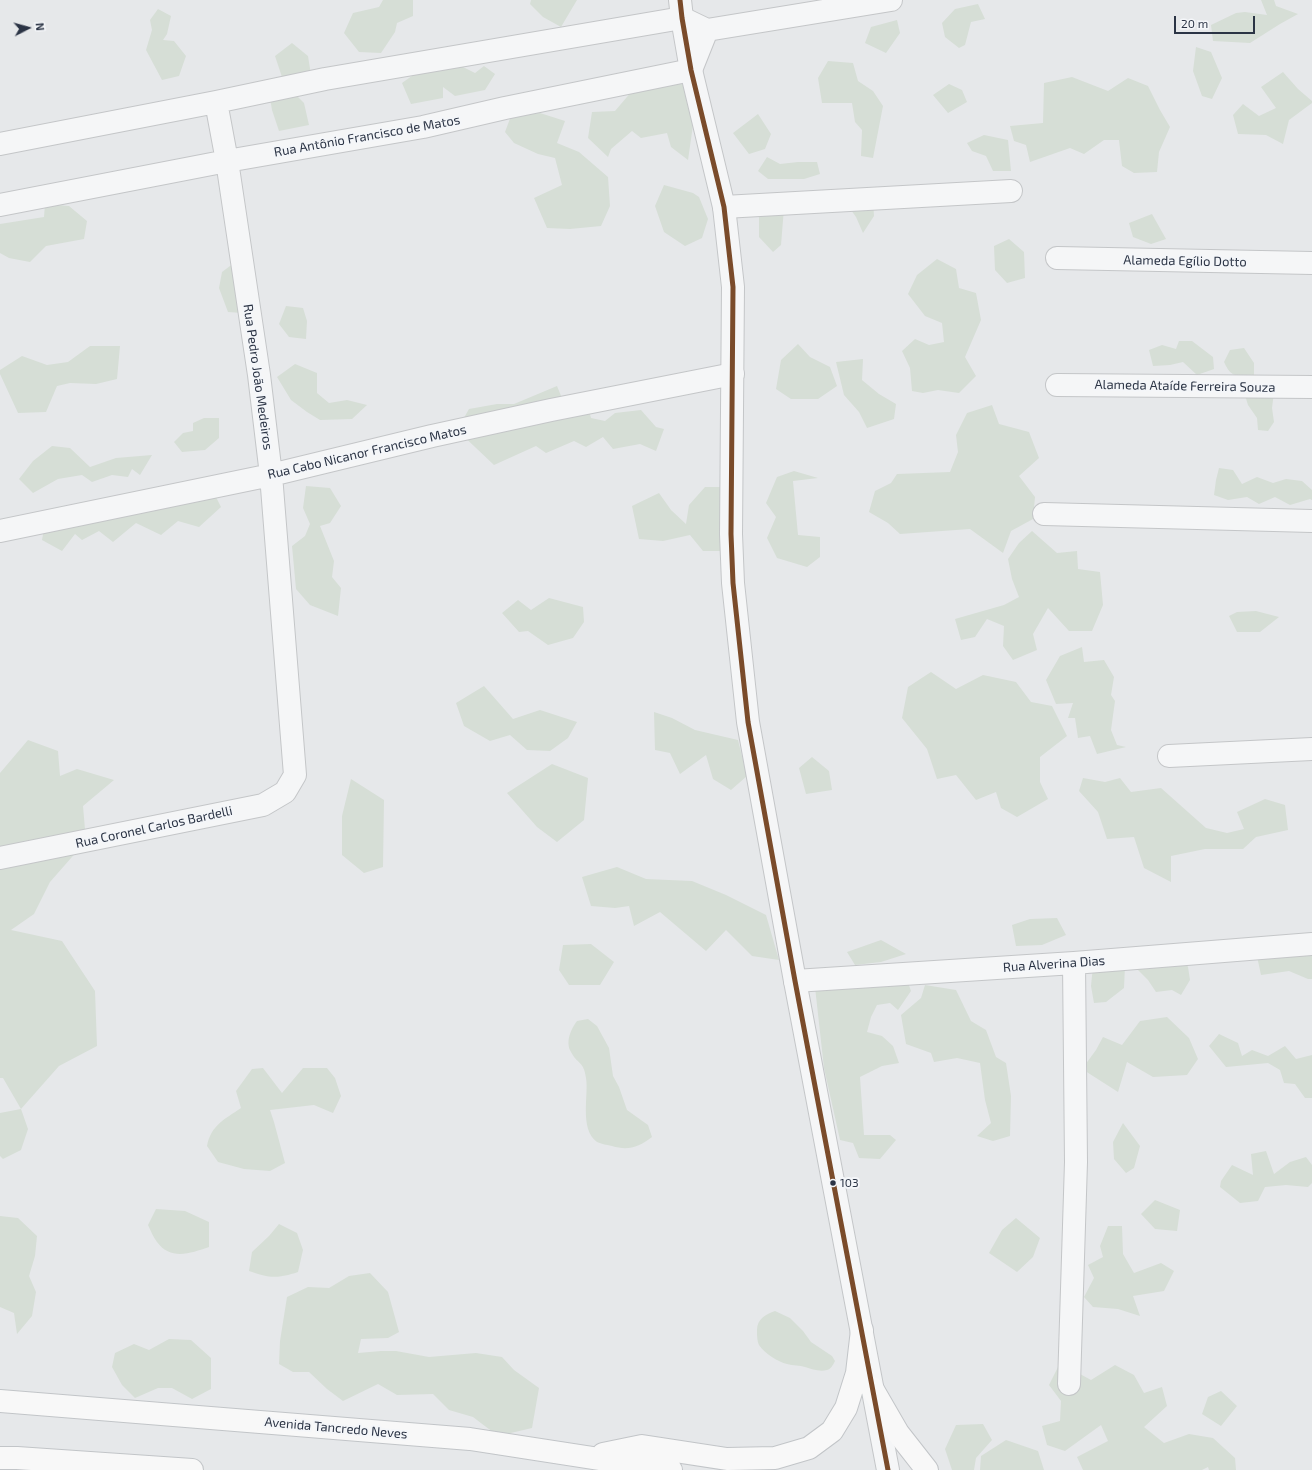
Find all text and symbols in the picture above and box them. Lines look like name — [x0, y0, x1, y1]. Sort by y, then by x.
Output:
north arrow — [8, 8, 48, 48]
scale bar — [1176, 8, 1257, 34]
text: 20 m — [1181, 16, 1208, 30]
text: N — [34, 22, 47, 31]
street label: Rua Antônio Francisco de Matos — [273, 112, 461, 160]
street label: Alameda Egílio Dotto — [1123, 252, 1247, 270]
street label: Rua Pedro João Medeiros — [240, 303, 276, 451]
street label: Alameda Ataíde Ferreira Souza — [1094, 377, 1276, 395]
street label: Rua Cabo Nicanor Francisco Matos — [266, 422, 468, 482]
street label: Rua Coronel Carlos Bardelli — [74, 803, 234, 851]
street label: Rua Alverina Dias — [1002, 953, 1106, 975]
place label: 103 — [840, 1176, 859, 1190]
marker: 103 — [828, 1178, 838, 1188]
street label: Avenida Tancredo Neves — [264, 1414, 408, 1442]

